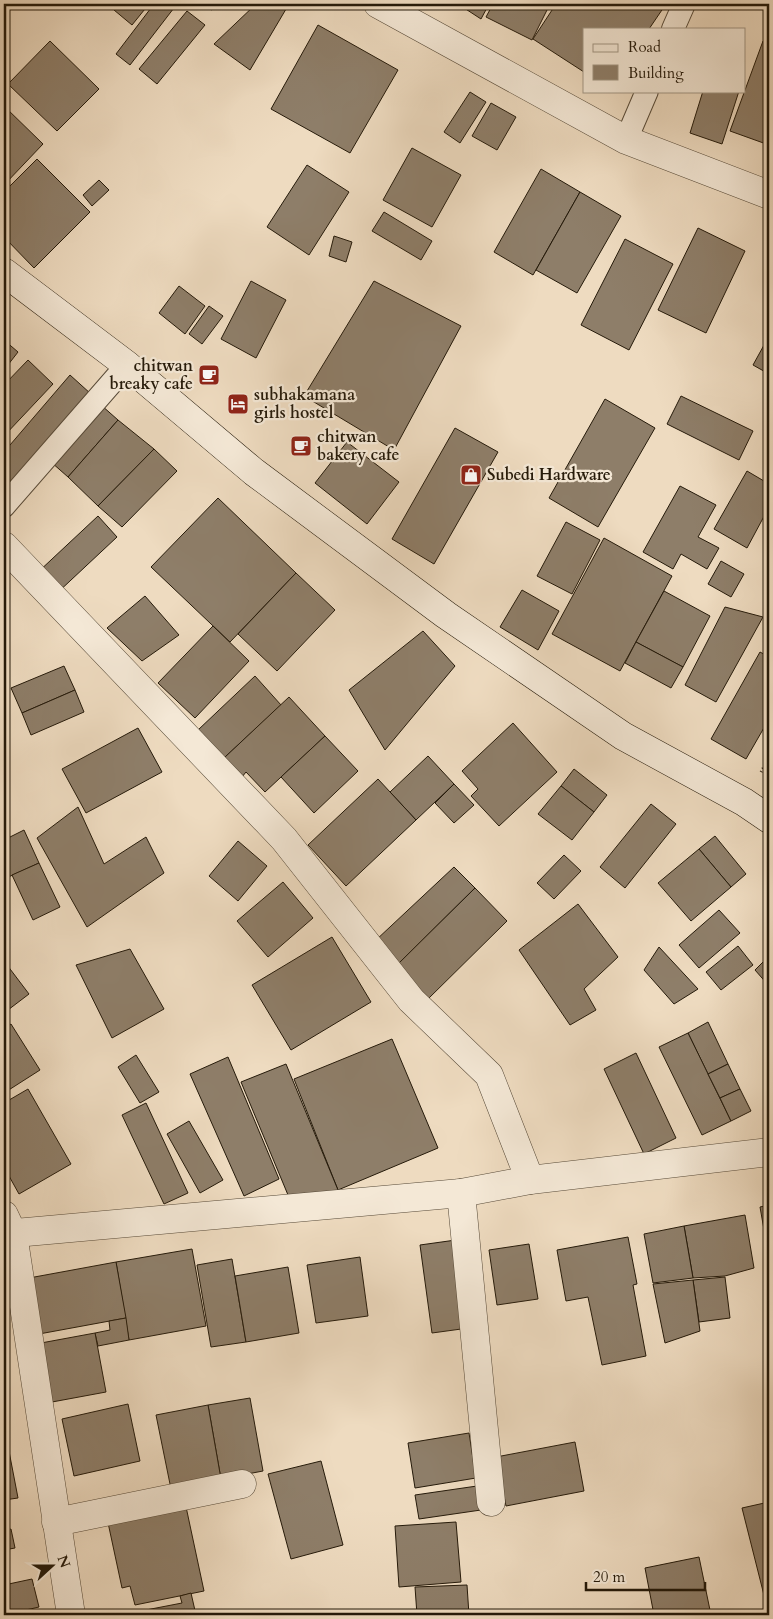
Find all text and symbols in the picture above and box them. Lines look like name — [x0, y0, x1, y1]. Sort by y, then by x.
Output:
legend — [583, 28, 746, 92]
text: Road — [628, 37, 661, 57]
text: Building — [628, 63, 684, 83]
place label: chitwan breaky cafe — [109, 355, 194, 395]
cafe icon: chitwan breaky cafe — [197, 363, 221, 387]
place label: subhakamana girls hostel — [254, 384, 355, 424]
hotel icon: subhakamana girls hostel — [226, 392, 250, 416]
place label: chitwan bakery cafe — [317, 426, 400, 466]
cafe icon: chitwan bakery cafe — [289, 434, 313, 458]
shop icon: Subedi Hardware — [459, 463, 483, 487]
place label: Subedi Hardware — [487, 464, 611, 486]
north arrow — [28, 1542, 78, 1592]
text: N — [53, 1552, 75, 1571]
scale bar — [586, 1559, 704, 1591]
text: 20 m — [593, 1567, 625, 1587]

